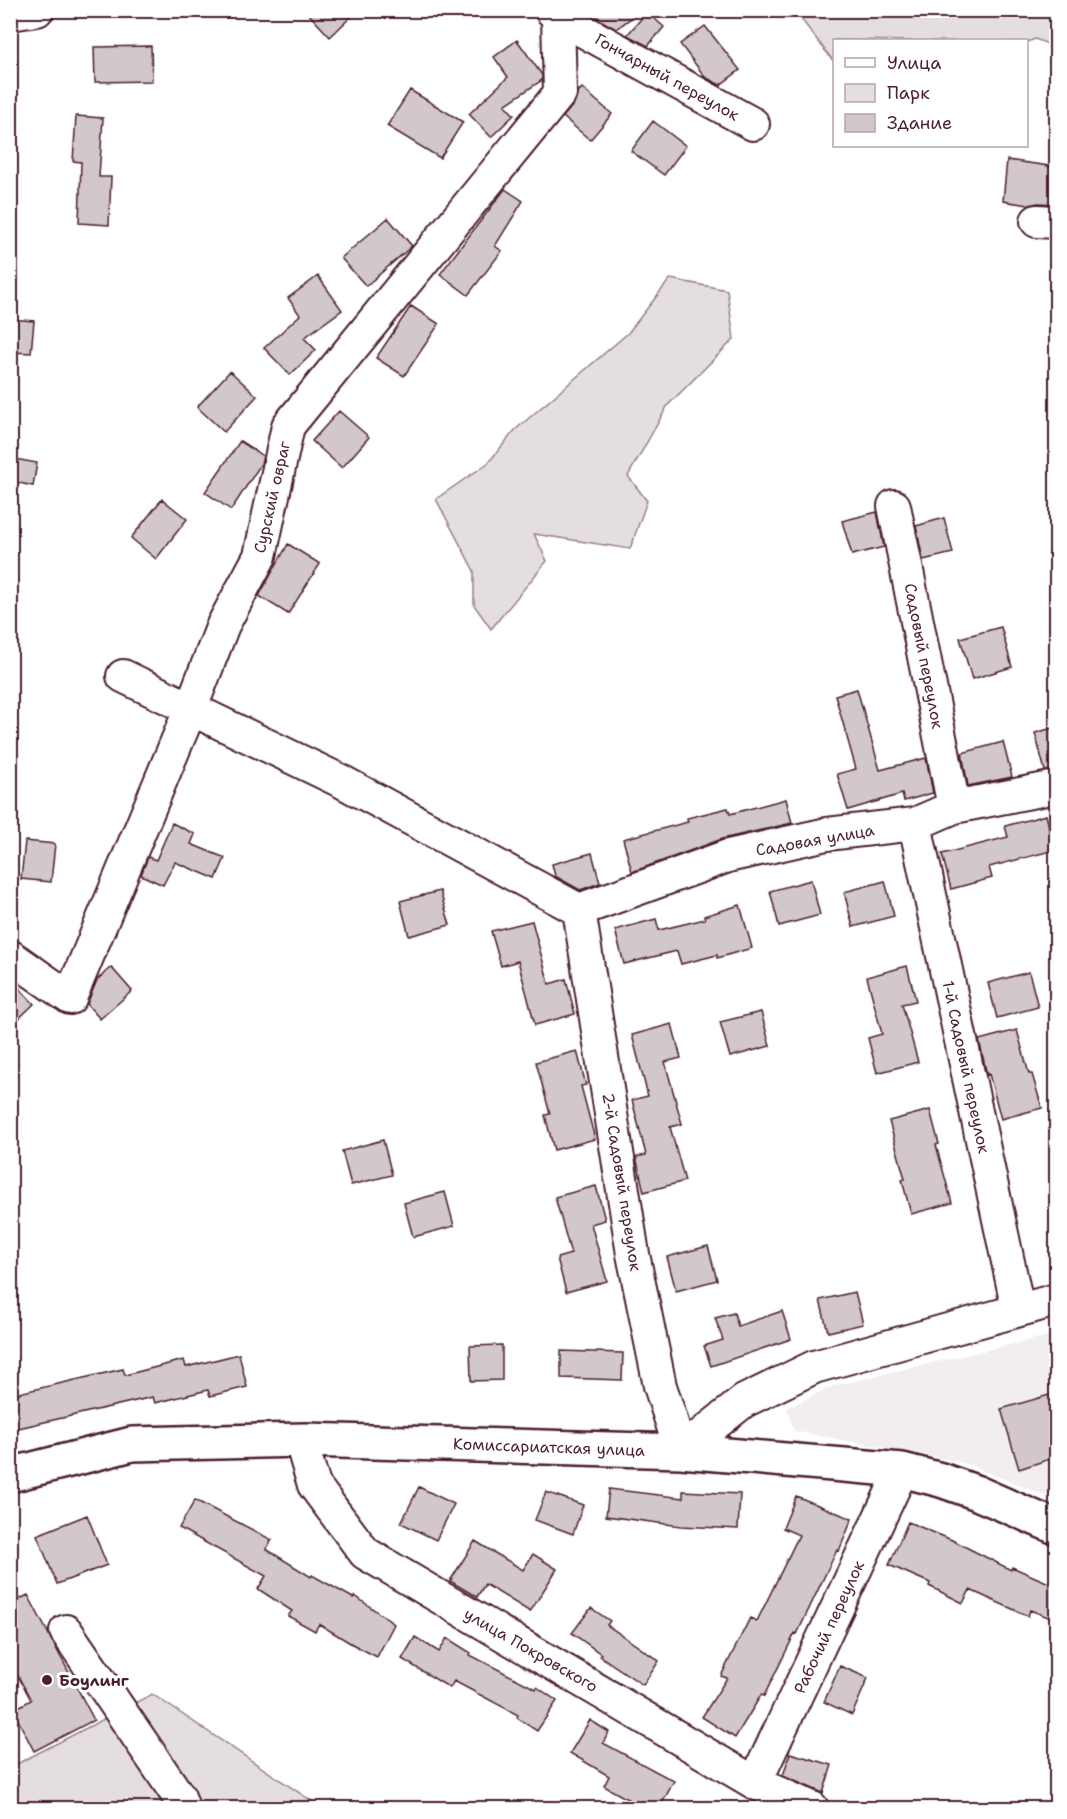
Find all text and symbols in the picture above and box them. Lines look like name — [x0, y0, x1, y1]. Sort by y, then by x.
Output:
street label: Гончарный переулок — [591, 29, 743, 126]
legend — [833, 39, 1028, 147]
text: Улица — [887, 51, 941, 75]
text: Парк — [887, 81, 930, 105]
text: Здание — [887, 111, 952, 135]
street label: Сурский овраг — [249, 438, 295, 555]
street label: Садовый переулок — [900, 582, 948, 731]
street label: Садовая улица — [754, 819, 876, 861]
street label: 1-й Садовый переулок — [937, 979, 995, 1156]
street label: 2-й Садовый переулок — [598, 1091, 647, 1273]
street label: Комиссариатская улица — [453, 1433, 645, 1461]
street label: Рабочий переулок — [789, 1557, 869, 1697]
street label: улица Покровского — [460, 1603, 602, 1697]
place label: Боулинг — [59, 1670, 130, 1691]
marker: Боулинг — [40, 1673, 54, 1687]

